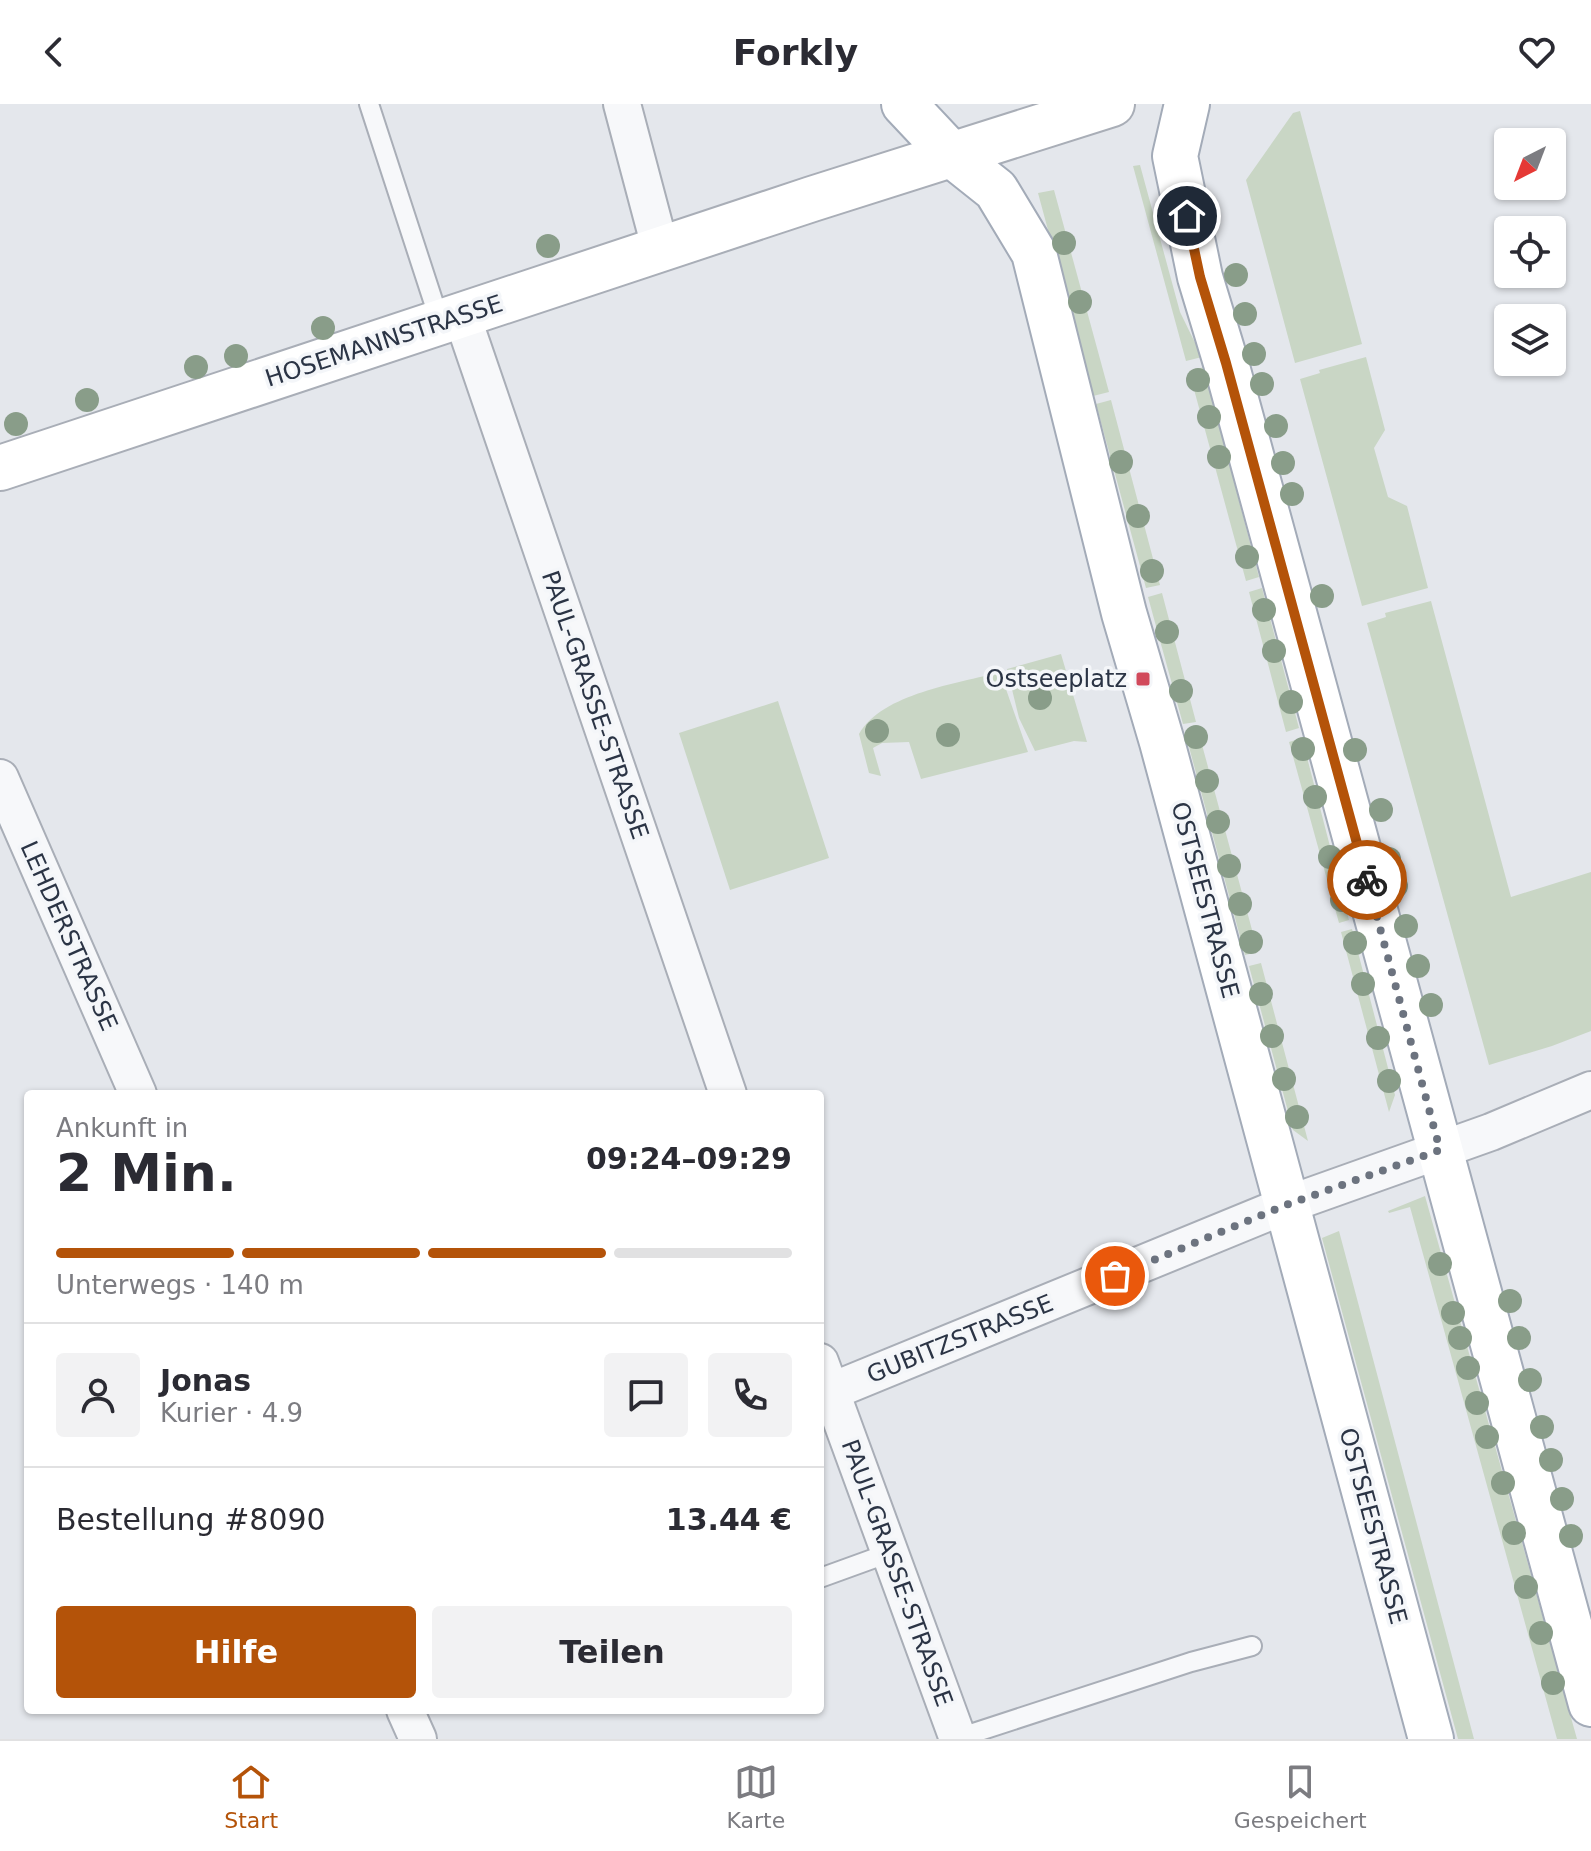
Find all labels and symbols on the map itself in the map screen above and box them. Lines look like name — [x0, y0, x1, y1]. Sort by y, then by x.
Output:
north arrow — [1494, 128, 1566, 200]
pin — [1153, 182, 1221, 250]
street label: HOSEMANNSTRASSE — [262, 289, 506, 393]
street label: PAUL-GRASSE-STRASSE — [536, 567, 654, 843]
place label: Ostseeplatz — [986, 665, 1127, 693]
marker: Ostseeplatz — [1134, 670, 1152, 688]
street label: OSTSEESTRASSE — [1165, 799, 1245, 1001]
street label: LEHDERSTRASSE — [15, 837, 123, 1035]
courier — [1327, 840, 1407, 920]
pin — [1081, 1242, 1149, 1310]
street label: GUBITZSTRASSE — [863, 1289, 1057, 1389]
street label: OSTSEESTRASSE — [1333, 1425, 1413, 1627]
street label: PAUL-GRASSE-STRASSE — [836, 1436, 958, 1710]

